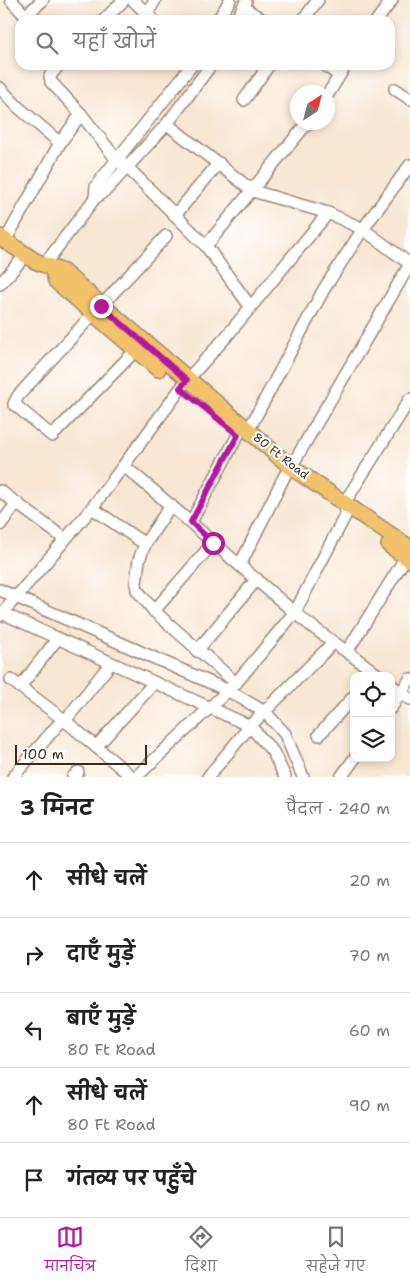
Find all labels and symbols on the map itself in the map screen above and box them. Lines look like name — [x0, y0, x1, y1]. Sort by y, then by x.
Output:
north arrow — [290, 85, 335, 130]
route end — [90, 295, 113, 318]
street label: 80 Ft Road — [250, 429, 312, 483]
route start — [202, 532, 225, 555]
scale bar — [15, 742, 148, 765]

